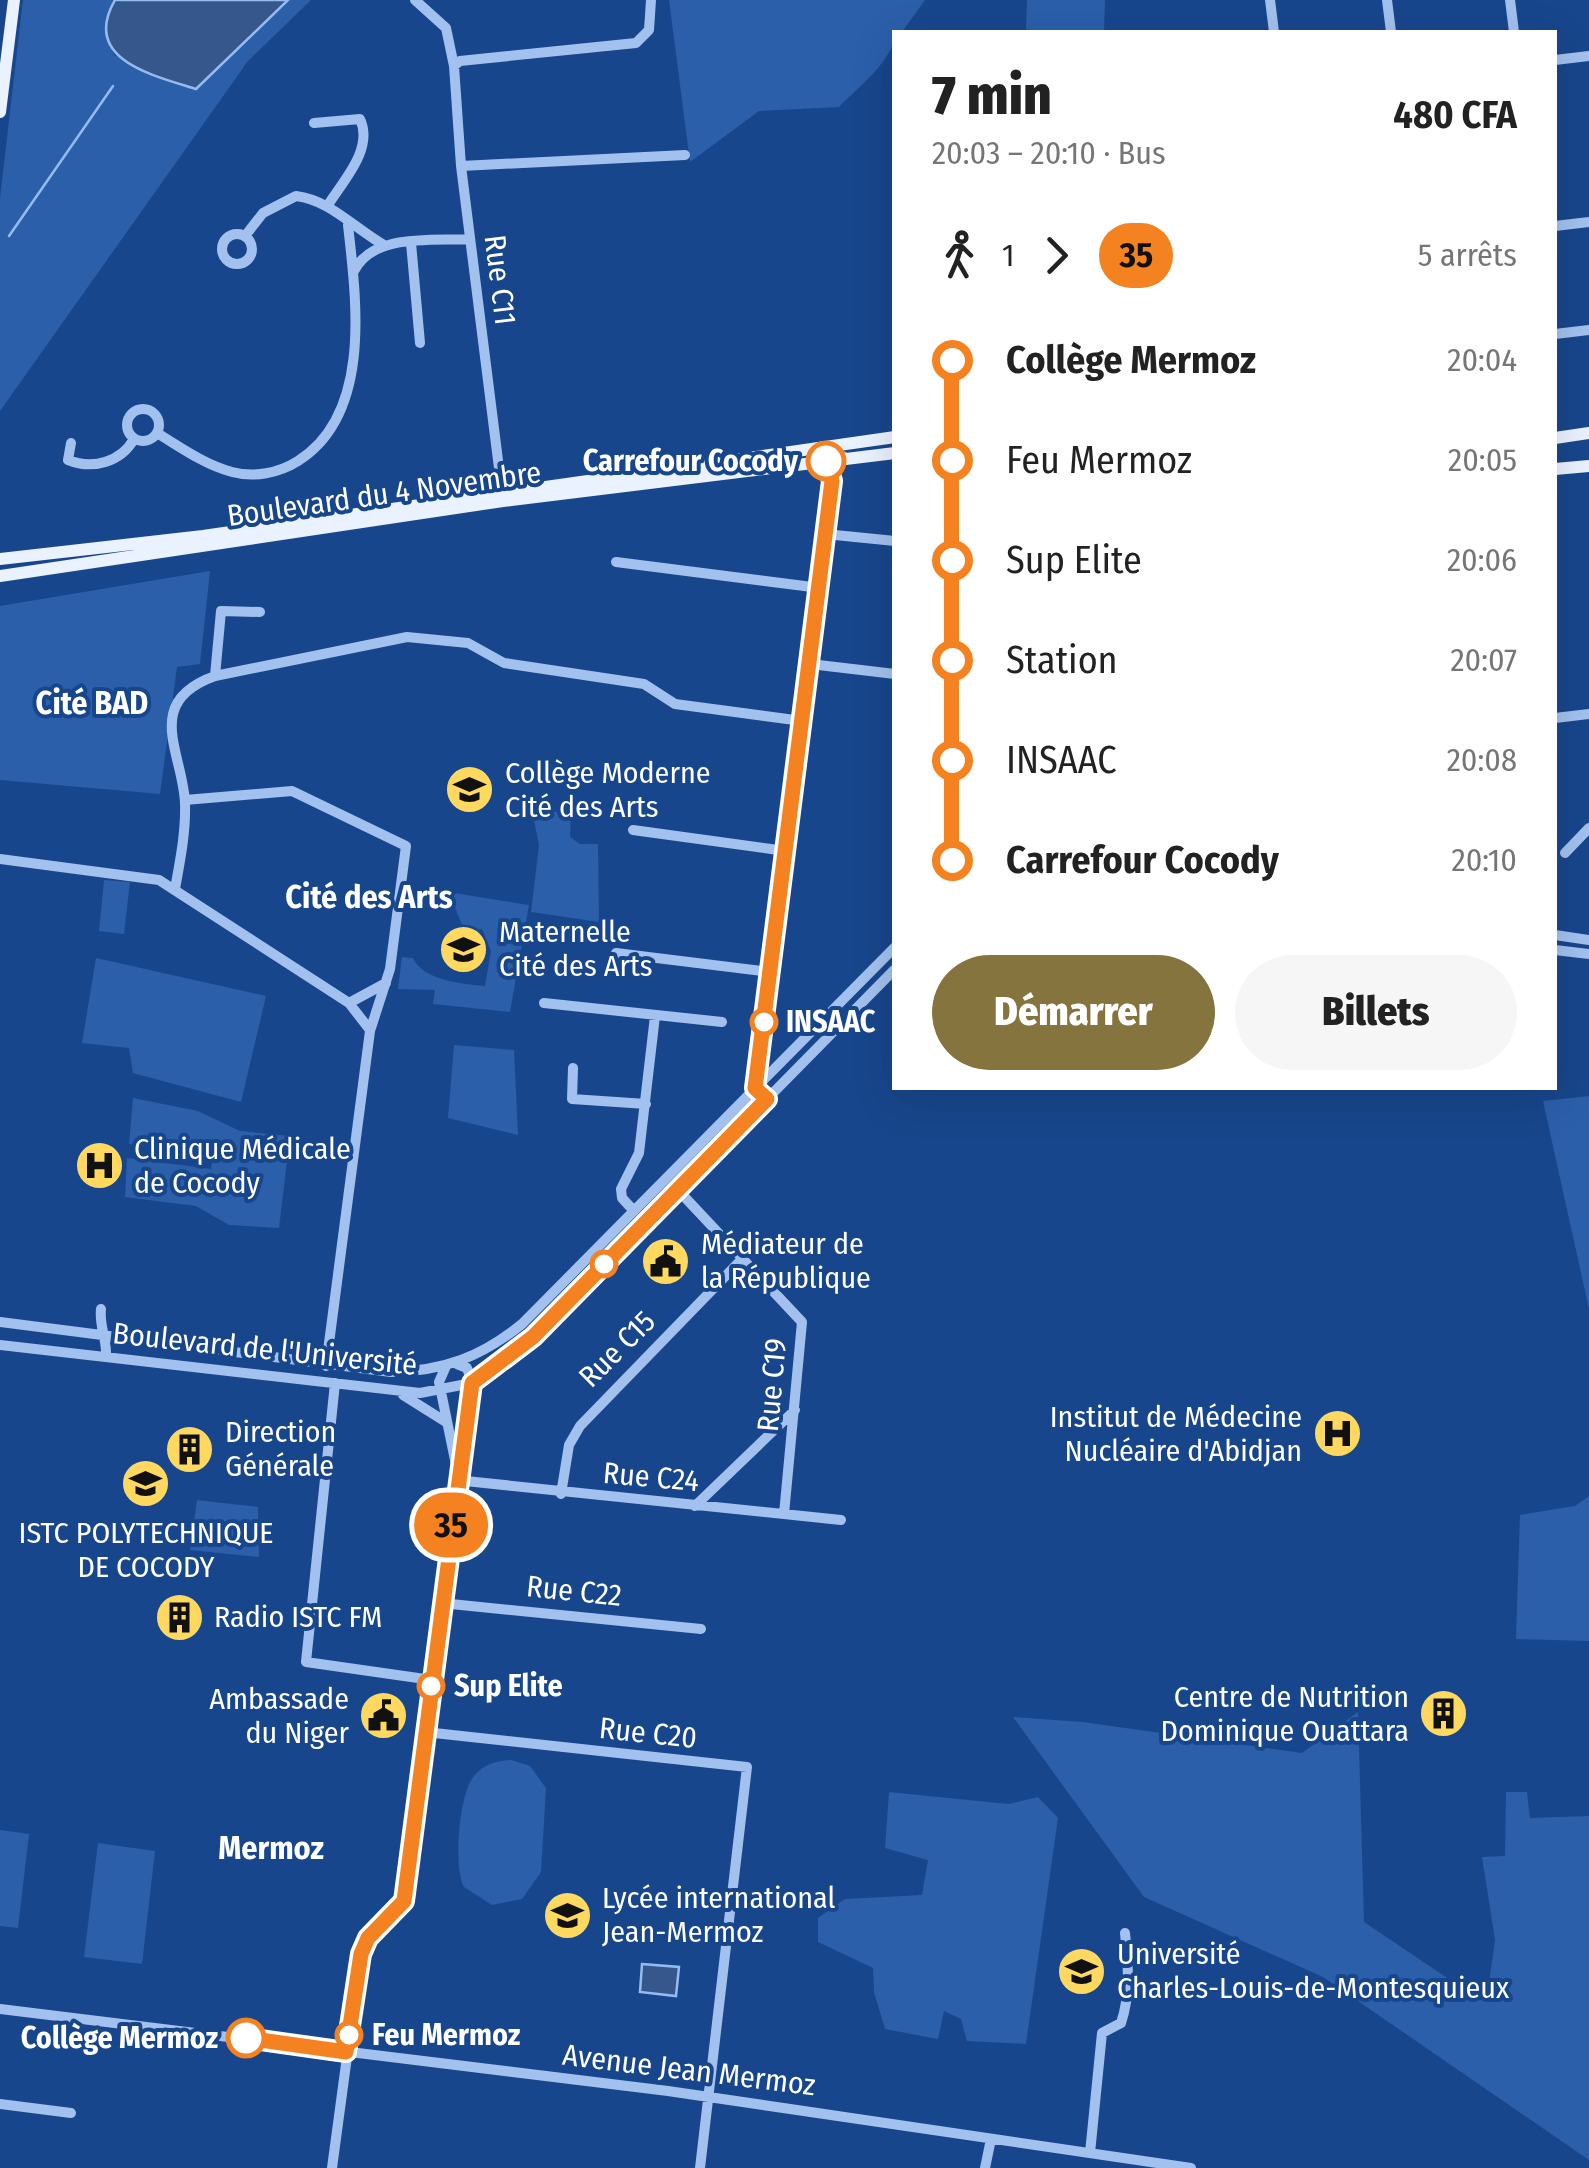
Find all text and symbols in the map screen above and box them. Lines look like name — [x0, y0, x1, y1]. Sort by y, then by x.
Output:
text: 7 min — [932, 63, 1052, 129]
text: 480 CFA — [1393, 92, 1517, 138]
text: 20:03 – 20:10 · Bus — [932, 134, 1166, 172]
icon: walk — [932, 228, 987, 283]
icon: forward — [1029, 228, 1084, 283]
street label: Rue C11 — [477, 233, 523, 327]
text: 35 — [1119, 234, 1153, 276]
text: 1 — [1002, 236, 1014, 274]
text: 5 arrêts — [1418, 236, 1517, 274]
text: Collège Mermoz — [1006, 337, 1256, 383]
text: 20:04 — [1447, 341, 1517, 379]
text: Feu Mermoz — [1006, 437, 1192, 483]
text: 20:05 — [1448, 441, 1517, 479]
marker: Carrefour Cocody — [807, 442, 845, 480]
place label: Carrefour Cocody — [583, 443, 799, 479]
street label: Boulevard du 4 Novembre — [225, 454, 543, 534]
text: Sup Elite — [1006, 537, 1142, 583]
text: 20:06 — [1447, 541, 1517, 579]
text: Station — [1006, 637, 1118, 683]
text: 20:07 — [1450, 641, 1517, 679]
district label: Cité BAD — [36, 684, 148, 722]
text: INSAAC — [1006, 737, 1117, 783]
text: 20:08 — [1447, 741, 1517, 779]
place label: Collège Moderne Cité des Arts — [505, 755, 711, 825]
school or university icon: Collège Moderne Cité des Arts — [444, 764, 496, 816]
text: Carrefour Cocody — [1006, 837, 1279, 883]
text: 20:10 — [1452, 841, 1517, 879]
district label: Cité des Arts — [285, 878, 453, 916]
place label: Maternelle Cité des Arts — [499, 914, 653, 984]
school or university icon: Maternelle Cité des Arts — [438, 923, 490, 975]
button: Démarrer — [932, 955, 1215, 1070]
button: Billets — [1235, 955, 1517, 1070]
place label: INSAAC — [786, 1004, 876, 1040]
marker: INSAAC — [751, 1009, 777, 1035]
place label: Clinique Médicale de Cocody — [134, 1131, 351, 1201]
hospital icon: Clinique Médicale de Cocody — [73, 1140, 125, 1192]
place label: Médiateur de la République — [701, 1226, 871, 1296]
public building icon: Médiateur de la République — [640, 1235, 692, 1287]
unlabelled marker — [591, 1251, 617, 1277]
street label: Rue C15 — [571, 1303, 663, 1395]
street label: Boulevard de l'Université — [111, 1315, 419, 1383]
street label: Rue C19 — [750, 1337, 794, 1433]
place label: Institut de Médecine Nucléaire d'Abidjan — [1050, 1399, 1302, 1469]
hospital icon: Institut de Médecine Nucléaire d'Abidjan — [1311, 1408, 1363, 1460]
place label: Direction Générale — [225, 1414, 336, 1484]
building icon: Direction Générale — [164, 1423, 216, 1475]
street label: Rue C24 — [601, 1455, 701, 1499]
school or university icon: ISTC POLYTECHNIQUE DE COCODY — [120, 1458, 172, 1510]
line badge: 35 — [406, 1492, 496, 1558]
text: 35 — [434, 1504, 468, 1546]
place label: ISTC POLYTECHNIQUE DE COCODY — [19, 1515, 273, 1585]
street label: Rue C22 — [525, 1568, 623, 1614]
building icon: Radio ISTC FM — [153, 1591, 205, 1643]
place label: Radio ISTC FM — [214, 1599, 382, 1635]
place label: Sup Elite — [454, 1668, 563, 1704]
marker: Sup Elite — [418, 1673, 444, 1699]
place label: Centre de Nutrition Dominique Ouattara — [1161, 1679, 1409, 1749]
place label: Ambassade du Niger — [209, 1681, 350, 1751]
building icon: Centre de Nutrition Dominique Ouattara — [1418, 1688, 1470, 1740]
public building icon: Ambassade du Niger — [358, 1690, 410, 1742]
street label: Rue C20 — [597, 1710, 699, 1756]
district label: Mermoz — [218, 1829, 324, 1867]
place label: Lycée international Jean-Mermoz — [602, 1880, 835, 1950]
school or university icon: Lycée international Jean-Mermoz — [541, 1889, 593, 1941]
place label: Université Charles-Louis-de-Montesquieux — [1117, 1936, 1510, 2006]
school or university icon: Université Charles-Louis-de-Montesquieux — [1056, 1945, 1108, 1997]
place label: Feu Mermoz — [372, 2017, 521, 2053]
marker: Collège Mermoz — [227, 2019, 265, 2057]
place label: Collège Mermoz — [21, 2020, 218, 2056]
marker: Feu Mermoz — [336, 2022, 362, 2048]
street label: Avenue Jean Mermoz — [560, 2037, 818, 2103]

